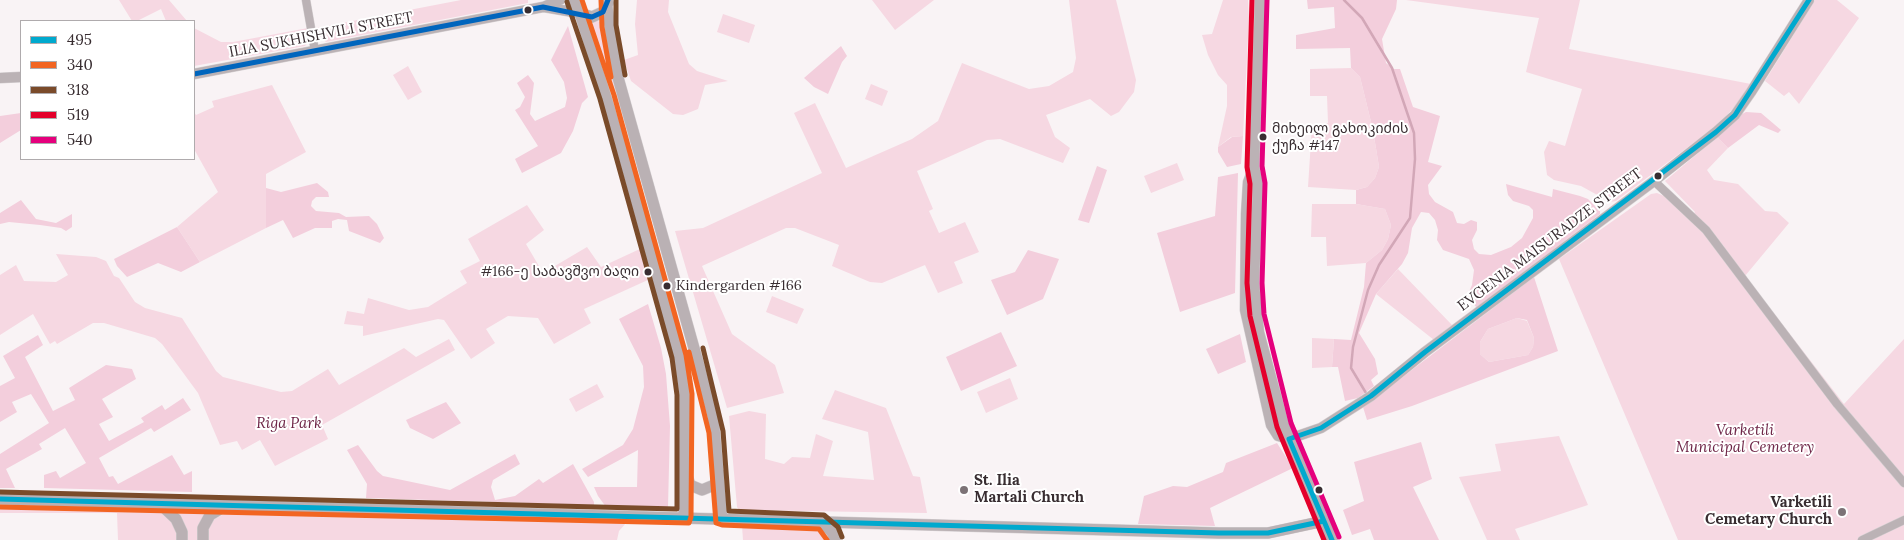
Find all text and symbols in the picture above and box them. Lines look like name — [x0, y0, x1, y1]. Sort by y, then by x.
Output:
unlabelled marker — [523, 5, 533, 15]
street label: ILIA SUKHISHVILI STREET — [227, 8, 415, 62]
legend — [20, 20, 195, 160]
text: 495 — [67, 30, 92, 49]
text: 340 — [67, 55, 93, 74]
text: 318 — [67, 80, 89, 99]
text: 519 — [67, 105, 89, 124]
place label: მიხეილ გახოკიძის ქუჩა #147 — [1272, 121, 1408, 154]
text: 540 — [67, 130, 93, 149]
marker: მიხეილ გახოკიძის ქუჩა #147 — [1258, 132, 1268, 142]
street label: EVGENIA MAISURADZE STREET — [1454, 165, 1646, 315]
unlabelled marker — [1653, 171, 1663, 181]
place label: #166-ე საბავშვო ბაღი — [481, 264, 639, 280]
marker: #166-ე საბავშვო ბაღი — [643, 267, 653, 277]
place label: Kindergarden #166 — [676, 278, 802, 294]
marker: Kindergarden #166 — [662, 281, 672, 291]
park label: Riga Park — [256, 415, 322, 433]
park label: Varketili Municipal Cemetery — [1676, 422, 1814, 457]
place label: St. Ilia Martali Church — [974, 472, 1084, 507]
marker: St. Ilia Martali Church — [958, 484, 970, 496]
unlabelled marker — [1314, 485, 1324, 495]
place label: Varketili Cemetary Church — [1705, 494, 1832, 529]
marker: Varketili Cemetary Church — [1836, 506, 1848, 518]

